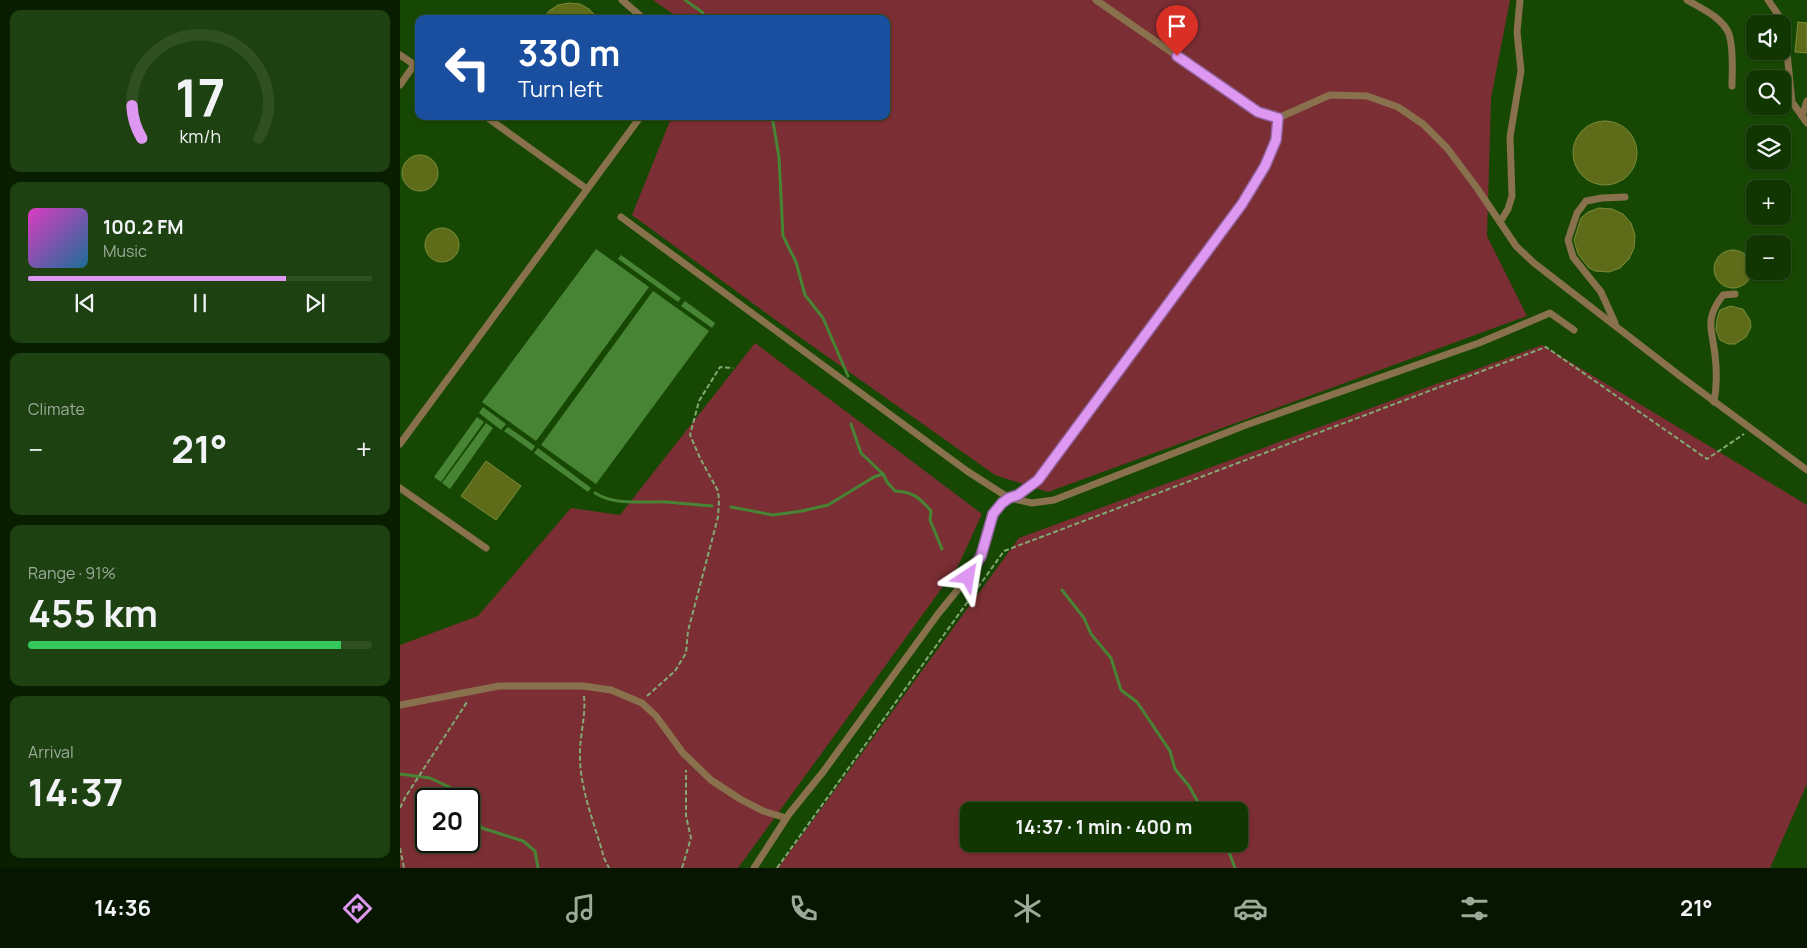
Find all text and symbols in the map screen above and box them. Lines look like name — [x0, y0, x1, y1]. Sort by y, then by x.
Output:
pin — [1156, 5, 1198, 56]
icon: arrive — [1163, 12, 1191, 40]
map controls — [1746, 15, 1791, 280]
button: sound — [1746, 15, 1791, 60]
text: 330 m — [518, 29, 620, 77]
icon: left — [435, 35, 500, 100]
text: 17 — [175, 62, 225, 133]
button: search — [1746, 70, 1791, 115]
text: Turn left — [518, 74, 603, 104]
text: km/h — [179, 124, 221, 148]
button: layers — [1746, 125, 1791, 170]
button: + — [1746, 180, 1791, 225]
text: 100.2 FM — [103, 214, 183, 240]
button: − — [1746, 235, 1791, 280]
text: Music — [103, 240, 147, 262]
icon: previous — [71, 289, 99, 317]
icon: pause — [186, 289, 214, 317]
icon: next — [301, 289, 329, 317]
text: Climate — [28, 398, 85, 420]
text: 21° — [171, 422, 228, 474]
text: − — [28, 430, 43, 468]
text: + — [356, 430, 372, 468]
position arrow — [941, 550, 993, 602]
text: Range · 91% — [28, 562, 116, 584]
text: 455 km — [28, 586, 158, 638]
text: Arrival — [28, 741, 74, 763]
text: 14:37 — [28, 765, 123, 817]
speed limit sign: 20 — [415, 788, 480, 853]
text: 14:37 · 1 min · 400 m — [1016, 814, 1192, 840]
icon: directions — [340, 891, 375, 926]
icon: music — [563, 891, 598, 926]
icon: phone — [786, 891, 821, 926]
icon: climate — [1010, 891, 1045, 926]
icon: car — [1233, 891, 1268, 926]
icon: filters — [1457, 891, 1492, 926]
text: 14:36 — [94, 893, 151, 923]
text: 21° — [1680, 893, 1713, 923]

